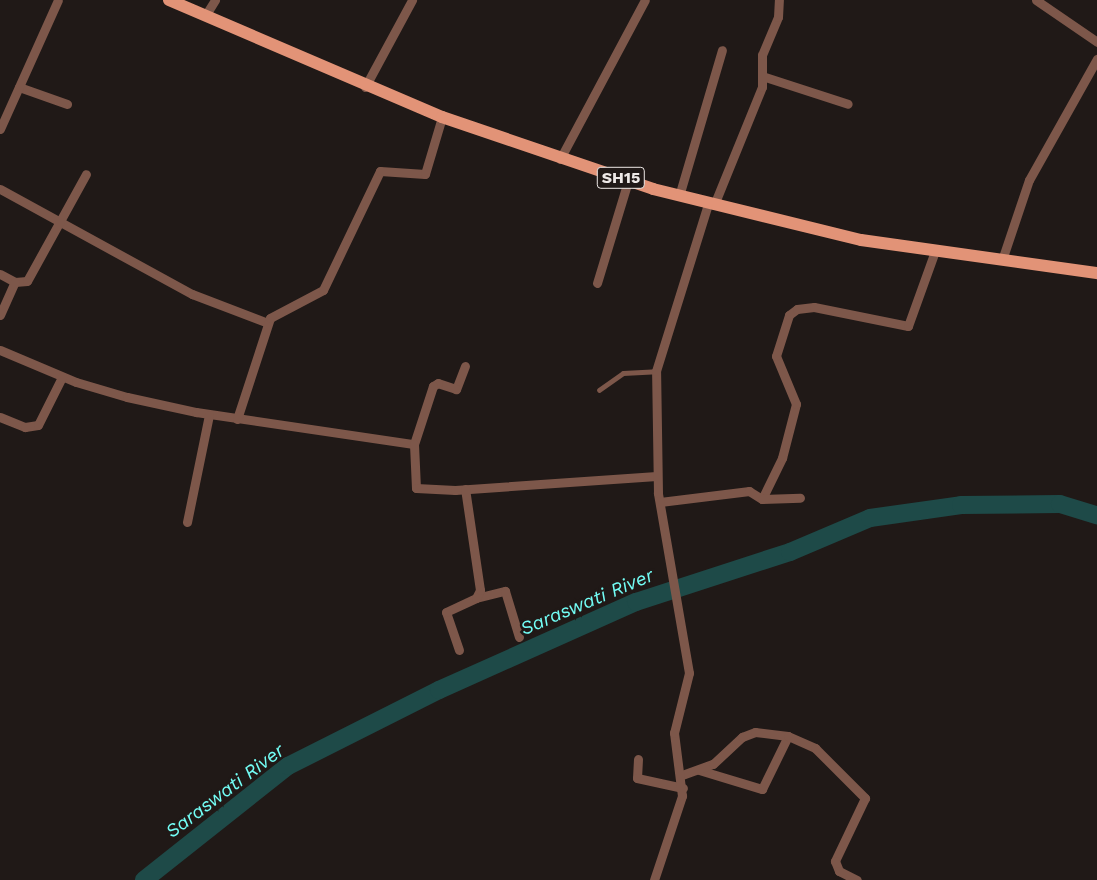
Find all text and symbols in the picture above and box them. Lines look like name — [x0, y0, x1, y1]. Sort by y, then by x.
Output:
road number: SH15 — [596, 164, 646, 192]
water label: Saraswati River — [517, 564, 657, 640]
water label: Saraswati River — [161, 739, 289, 843]

